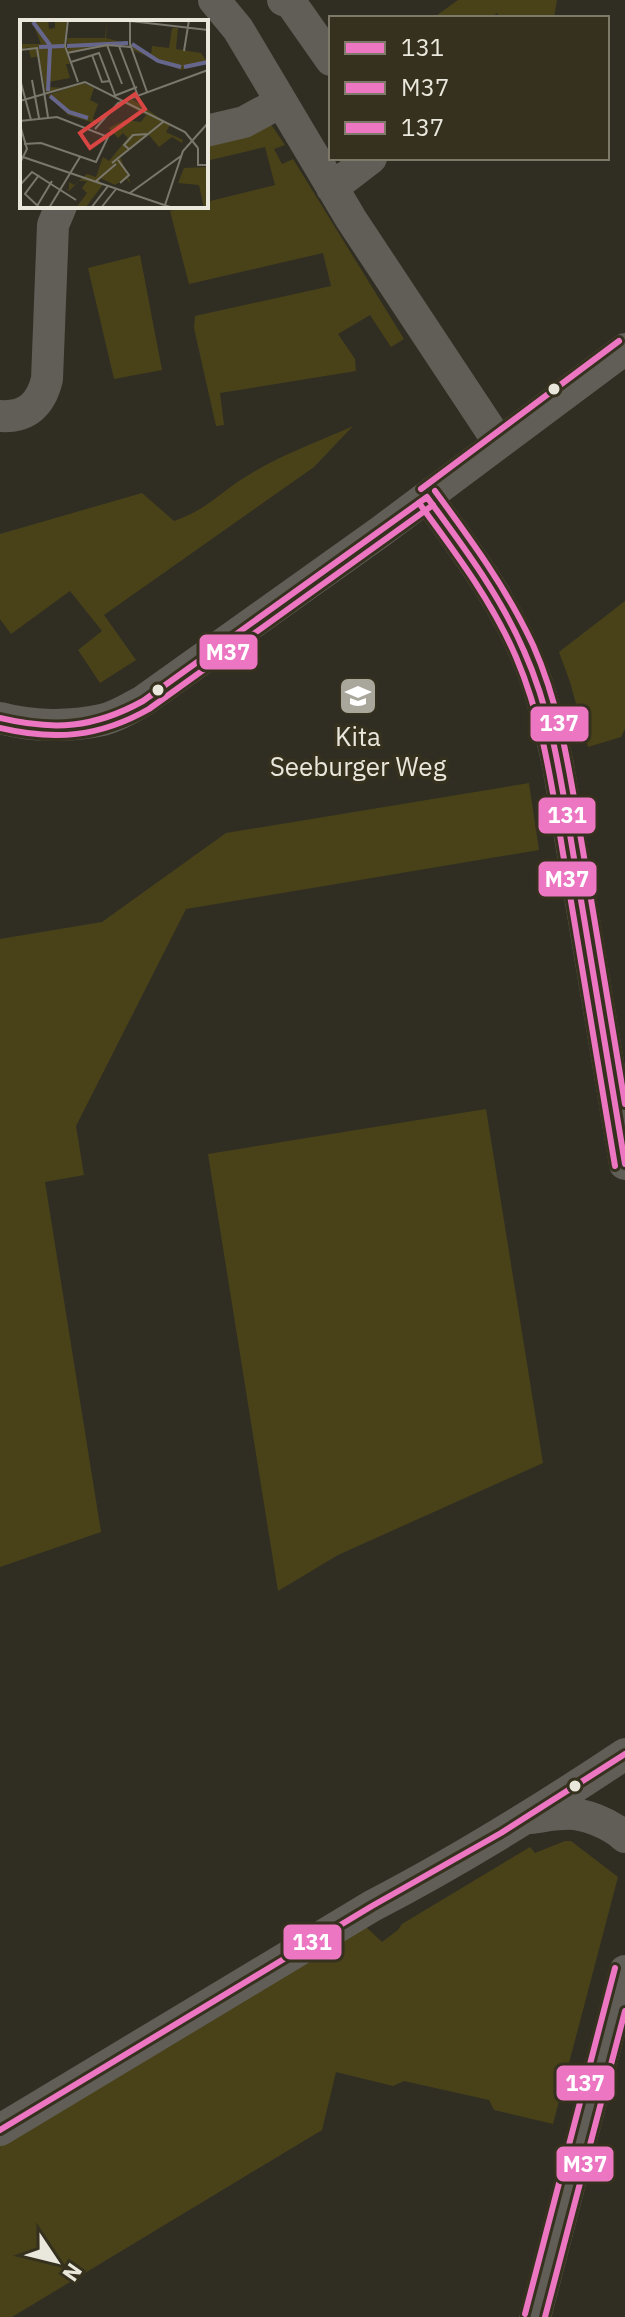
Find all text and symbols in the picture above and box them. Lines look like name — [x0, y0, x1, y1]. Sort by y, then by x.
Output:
legend — [329, 16, 609, 160]
inset map — [20, 20, 208, 208]
text: 131 — [401, 31, 444, 63]
text: M37 — [401, 71, 449, 103]
text: 137 — [401, 111, 444, 143]
unlabelled marker — [546, 381, 562, 397]
line badge: M37 — [198, 633, 259, 671]
text: M37 — [206, 637, 250, 666]
school or university icon: Kita Seeburger Weg — [337, 675, 379, 717]
unlabelled marker — [150, 682, 166, 698]
line badge: 137 — [529, 705, 590, 743]
text: 137 — [539, 708, 579, 737]
place label: Kita Seeburger Weg — [270, 719, 447, 783]
line badge: 131 — [537, 796, 597, 835]
text: 131 — [547, 800, 587, 829]
line badge: M37 — [537, 860, 598, 898]
text: M37 — [545, 864, 589, 893]
unlabelled marker — [567, 1778, 583, 1794]
line badge: 131 — [282, 1923, 343, 1961]
text: 131 — [292, 1927, 332, 1956]
line badge: 137 — [555, 2064, 616, 2102]
text: 137 — [565, 2068, 605, 2097]
line badge: M37 — [555, 2145, 615, 2183]
text: M37 — [563, 2149, 607, 2178]
north arrow — [16, 2221, 96, 2301]
text: N — [56, 2258, 89, 2288]

